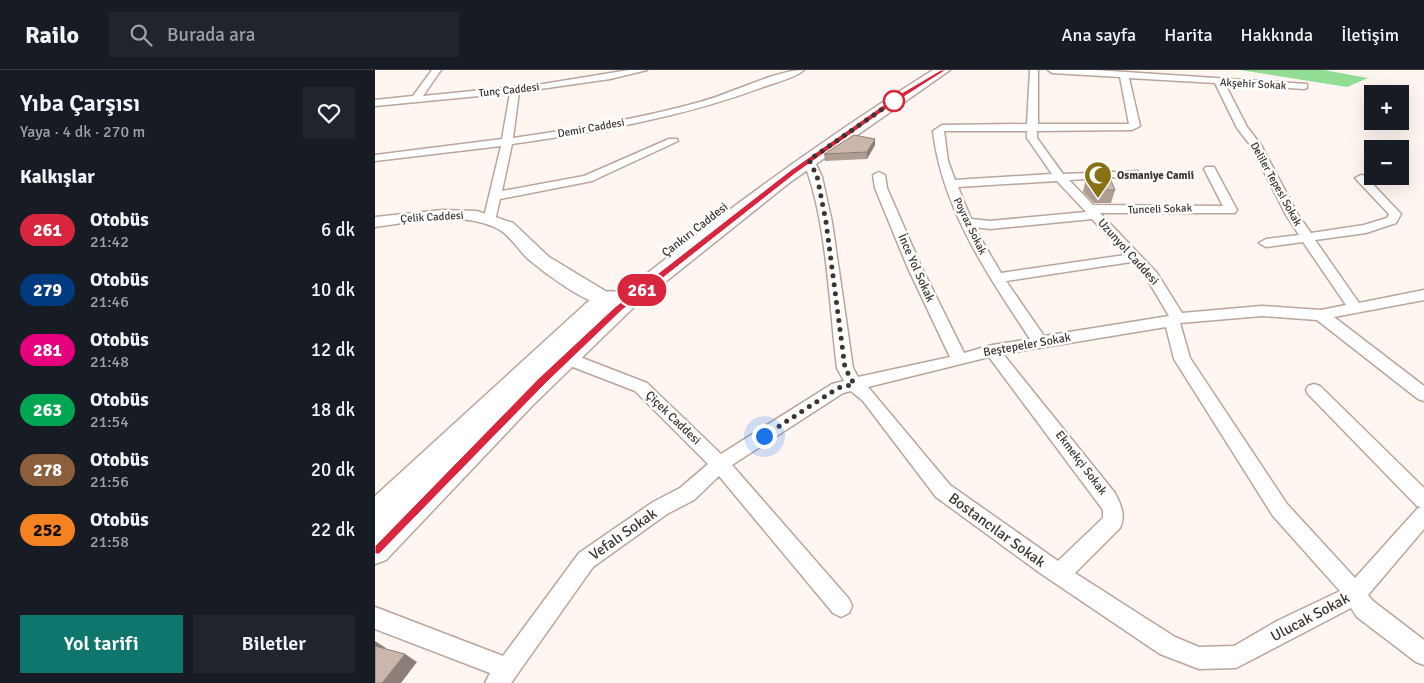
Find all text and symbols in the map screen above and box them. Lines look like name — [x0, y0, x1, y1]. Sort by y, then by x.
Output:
search box — [109, 12, 459, 57]
text: Railo — [25, 20, 79, 50]
icon: search — [127, 21, 155, 49]
text: Burada ara — [167, 23, 255, 47]
text: Ana sayfa — [1062, 24, 1136, 46]
text: Harita — [1164, 24, 1213, 46]
text: Hakkında — [1241, 24, 1313, 46]
text: İletişim — [1341, 24, 1399, 46]
street label: Akşehir Sokak — [1219, 76, 1287, 92]
street label: Tunç Caddesi — [478, 80, 540, 100]
map controls — [1364, 85, 1409, 185]
button: + — [1364, 85, 1409, 130]
button: heart — [303, 87, 355, 139]
text: Yıba Çarşısı — [20, 88, 140, 118]
unlabelled marker — [883, 90, 905, 112]
street label: Demir Caddesi — [556, 116, 626, 140]
text: Yaya · 4 dk · 270 m — [20, 122, 145, 142]
street label: Deliler Tepesi Sokak — [1248, 140, 1305, 229]
button: − — [1364, 140, 1409, 185]
mosque icon: Osmaniye Camii — [1083, 160, 1113, 199]
text: Kalkışlar — [20, 165, 95, 189]
place label: Osmaniye Camii — [1117, 169, 1194, 182]
street label: Poyraz Sokak — [951, 195, 990, 257]
street label: Çankırı Caddesi — [659, 199, 731, 261]
street label: Tunceli Sokak — [1128, 201, 1193, 217]
text: Otobüs — [90, 208, 149, 232]
street label: Çelik Caddesi — [400, 209, 464, 225]
street label: Uzunyol Caddesi — [1094, 216, 1162, 288]
text: 6 dk — [321, 218, 355, 242]
text: 261 — [33, 219, 62, 241]
text: 21:42 — [90, 232, 129, 252]
street label: İnce Yol Sokak — [894, 232, 938, 304]
text: Otobüs — [90, 268, 149, 292]
line badge: 261 — [613, 274, 671, 306]
text: 10 dk — [311, 278, 355, 302]
text: 279 — [33, 279, 62, 301]
text: 261 — [627, 279, 657, 301]
text: 21:46 — [90, 292, 129, 312]
text: Otobüs — [90, 328, 149, 352]
street label: Beştepeler Sokak — [982, 330, 1072, 360]
text: 12 dk — [311, 338, 355, 362]
text: 281 — [33, 339, 62, 361]
text: 21:48 — [90, 352, 129, 372]
text: Otobüs — [90, 388, 149, 412]
street label: Çiçek Caddesi — [642, 388, 704, 448]
text: 18 dk — [311, 398, 355, 422]
text: 263 — [33, 399, 62, 421]
text: 21:54 — [90, 412, 129, 432]
your location — [752, 424, 777, 449]
street label: Ekmekçi Sokak — [1052, 428, 1110, 498]
text: Otobüs — [90, 448, 149, 472]
text: 20 dk — [311, 458, 355, 482]
text: 278 — [33, 459, 62, 481]
text: 21:56 — [90, 472, 129, 492]
street label: Bostancılar Sokak — [945, 489, 1049, 571]
street label: Vefalı Sokak — [586, 504, 661, 564]
text: Otobüs — [90, 508, 149, 532]
text: 22 dk — [311, 518, 355, 542]
text: 252 — [33, 519, 62, 541]
text: 21:58 — [90, 532, 129, 552]
street label: Ulucak Sokak — [1267, 588, 1353, 645]
button: Yol tarifi — [20, 615, 183, 673]
button: Biletler — [193, 615, 355, 673]

